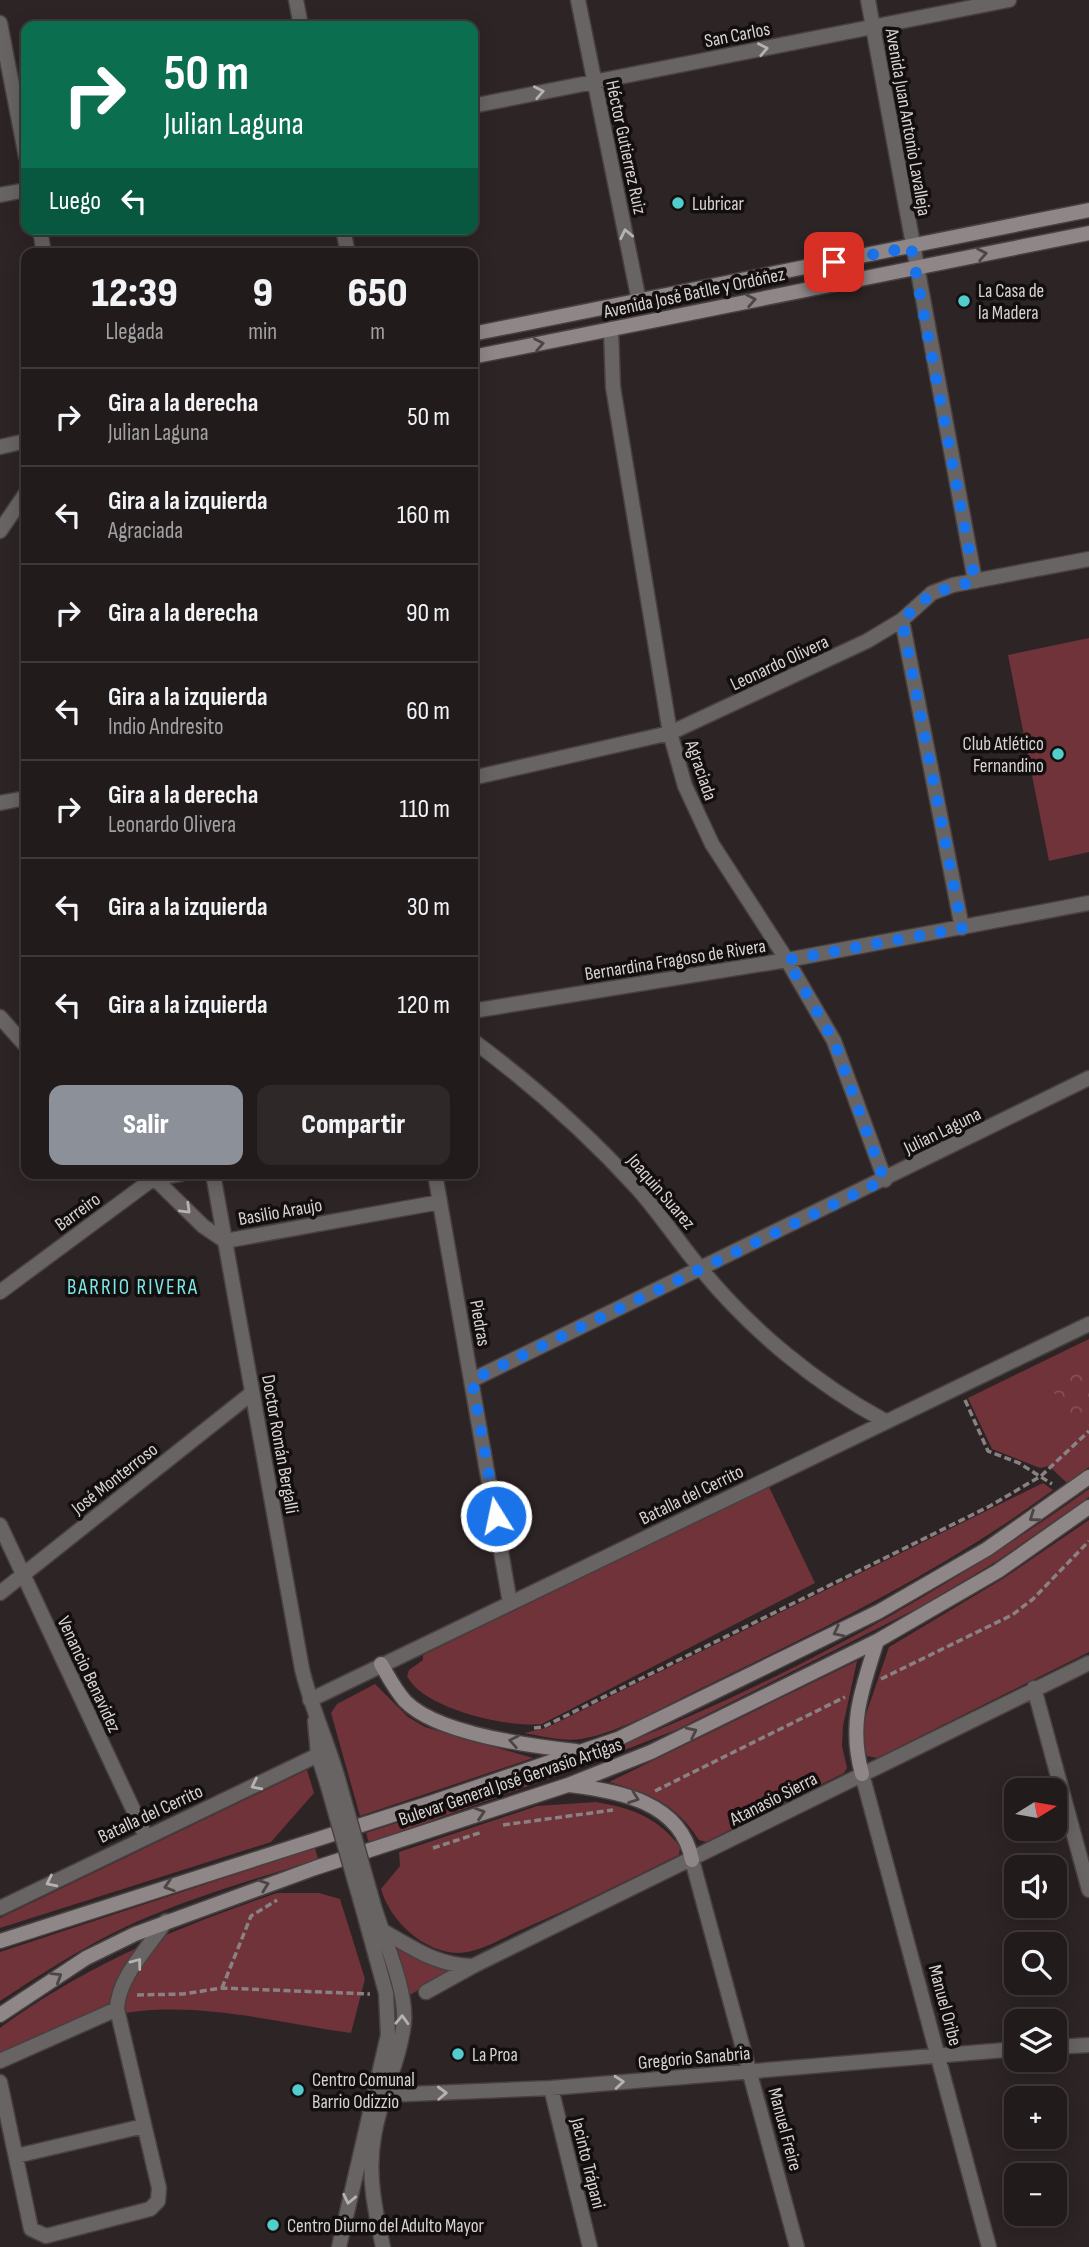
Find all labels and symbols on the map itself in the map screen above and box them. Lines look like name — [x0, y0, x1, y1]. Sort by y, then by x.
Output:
street label: San Carlos — [702, 18, 772, 53]
street label: Avenida Juan Antonio Lavalleja — [880, 26, 935, 218]
one-way arrow — [757, 42, 769, 57]
street label: Héctor Gutierrez Ruiz — [600, 78, 651, 217]
one-way arrow — [533, 86, 545, 101]
place label: Lubricar — [692, 193, 745, 216]
marker: Lubricar — [670, 195, 686, 211]
one-way arrow — [619, 228, 634, 240]
pin — [804, 232, 864, 292]
one-way arrow — [976, 247, 988, 262]
street label: Avenida José Batlle y Ordóñez — [601, 263, 787, 324]
place label: La Casa de la Madera — [978, 280, 1044, 325]
marker: La Casa de la Madera — [956, 293, 972, 309]
one-way arrow — [745, 294, 757, 309]
one-way arrow — [533, 337, 545, 352]
street label: Leonardo Olivera — [727, 631, 832, 696]
place label: Club Atlético Fernandino — [963, 733, 1044, 778]
street label: Agraciada — [679, 736, 722, 804]
marker: Club Atlético Fernandino — [1050, 746, 1066, 762]
street label: Bernardina Fragoso de Rivera — [583, 935, 767, 986]
street label: Julian Laguna — [899, 1103, 985, 1160]
street label: Joaquin Suarez — [621, 1149, 700, 1235]
street label: Barreiro — [51, 1188, 105, 1236]
street label: Basilio Araujo — [237, 1194, 324, 1231]
one-way arrow — [178, 1201, 191, 1214]
district label: BARRIO RIVERA — [67, 1275, 199, 1300]
street label: Piedras — [464, 1298, 495, 1348]
street label: Doctor Román Bergalli — [256, 1373, 303, 1515]
street label: José Monterroso — [66, 1438, 163, 1521]
street label: Batalla del Cerrito — [636, 1460, 747, 1530]
position arrow — [459, 1479, 533, 1553]
one-way arrow — [1029, 1509, 1042, 1521]
street label: Venancio Benavidez — [52, 1613, 126, 1737]
one-way arrow — [833, 1623, 845, 1637]
one-way arrow — [685, 1726, 697, 1740]
street label: Bulevar General José Gervasio Artigas — [396, 1733, 625, 1832]
one-way arrow — [508, 1734, 520, 1749]
street label: Atanasio Sierra — [725, 1767, 821, 1832]
one-way arrow — [251, 1776, 263, 1790]
north arrow — [1004, 1778, 1068, 1841]
street label: Batalla del Cerrito — [95, 1780, 207, 1849]
one-way arrow — [628, 1790, 640, 1804]
one-way arrow — [473, 1807, 486, 1821]
one-way arrow — [46, 1874, 58, 1888]
one-way arrow — [163, 1878, 175, 1893]
one-way arrow — [258, 1880, 270, 1894]
one-way arrow — [129, 1959, 142, 1971]
street label: Manuel Oribe — [923, 1962, 966, 2048]
one-way arrow — [49, 1972, 62, 1985]
one-way arrow — [395, 2014, 410, 2025]
street label: Gregorio Sanabria — [637, 2042, 751, 2075]
place label: La Proa — [472, 2044, 518, 2067]
marker: La Proa — [450, 2046, 466, 2062]
place label: Centro Comunal Barrio Odizzio — [312, 2069, 415, 2114]
one-way arrow — [614, 2075, 625, 2090]
marker: Centro Comunal Barrio Odizzio — [290, 2082, 306, 2098]
one-way arrow — [437, 2085, 448, 2100]
street label: Manuel Freire — [762, 2085, 807, 2173]
street label: Jacinto Trápani — [565, 2115, 610, 2211]
one-way arrow — [343, 2193, 358, 2205]
place label: Centro Diurno del Adulto Mayor — [287, 2215, 485, 2238]
marker: Centro Diurno del Adulto Mayor — [265, 2217, 281, 2233]

